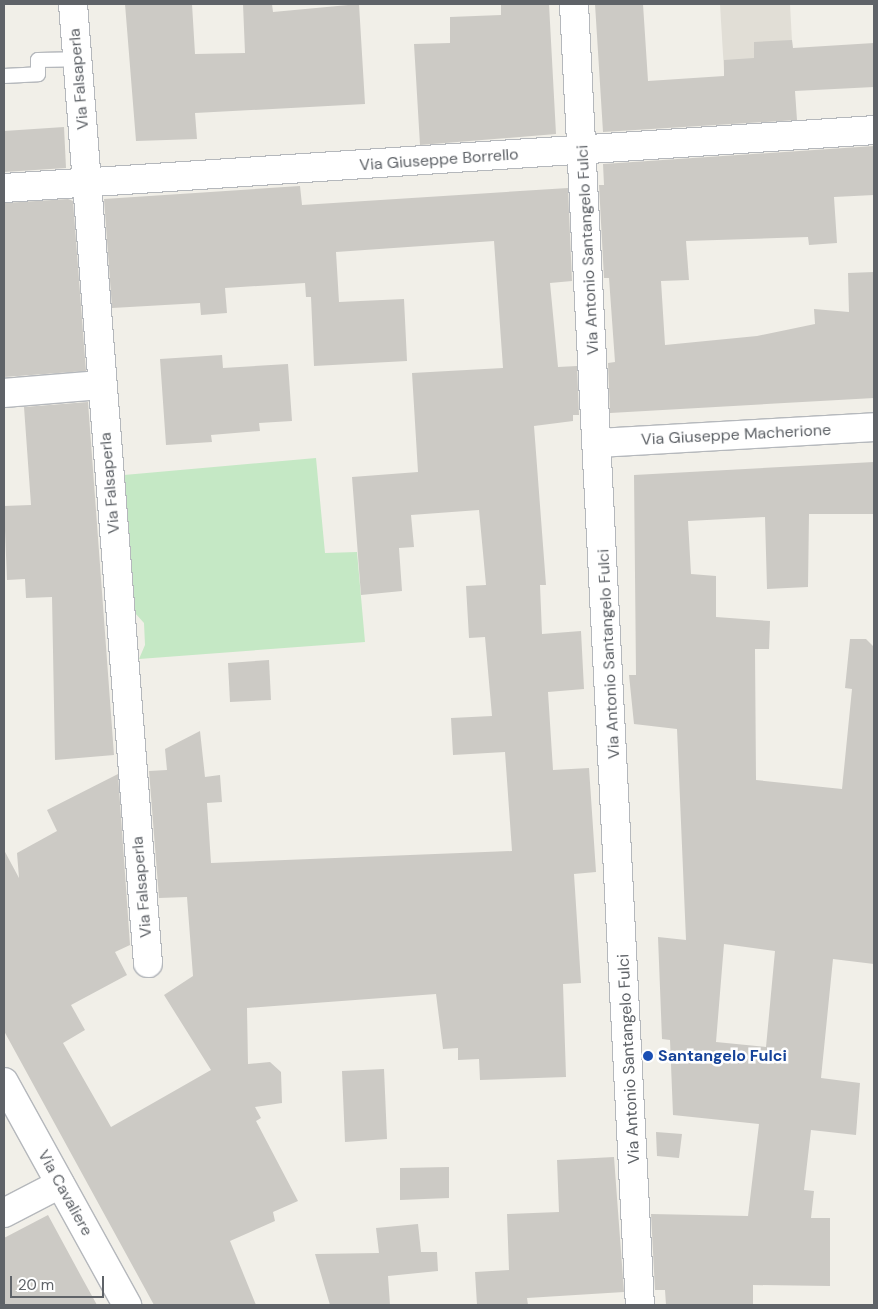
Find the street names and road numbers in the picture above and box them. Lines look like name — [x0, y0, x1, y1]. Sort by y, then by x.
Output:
street label: Via Falsaperla — [65, 27, 93, 131]
street label: Via Giuseppe Borrello — [359, 145, 519, 175]
street label: Via Antonio Santangelo Fulci — [573, 145, 603, 355]
street label: Via Giuseppe Macherione — [641, 420, 831, 450]
street label: Via Falsaperla — [96, 431, 124, 535]
street label: Via Antonio Santangelo Fulci — [594, 549, 624, 759]
street label: Via Falsaperla — [128, 835, 156, 939]
street label: Via Antonio Santangelo Fulci — [614, 954, 644, 1164]
street label: Via Cavaliere — [33, 1147, 97, 1239]

